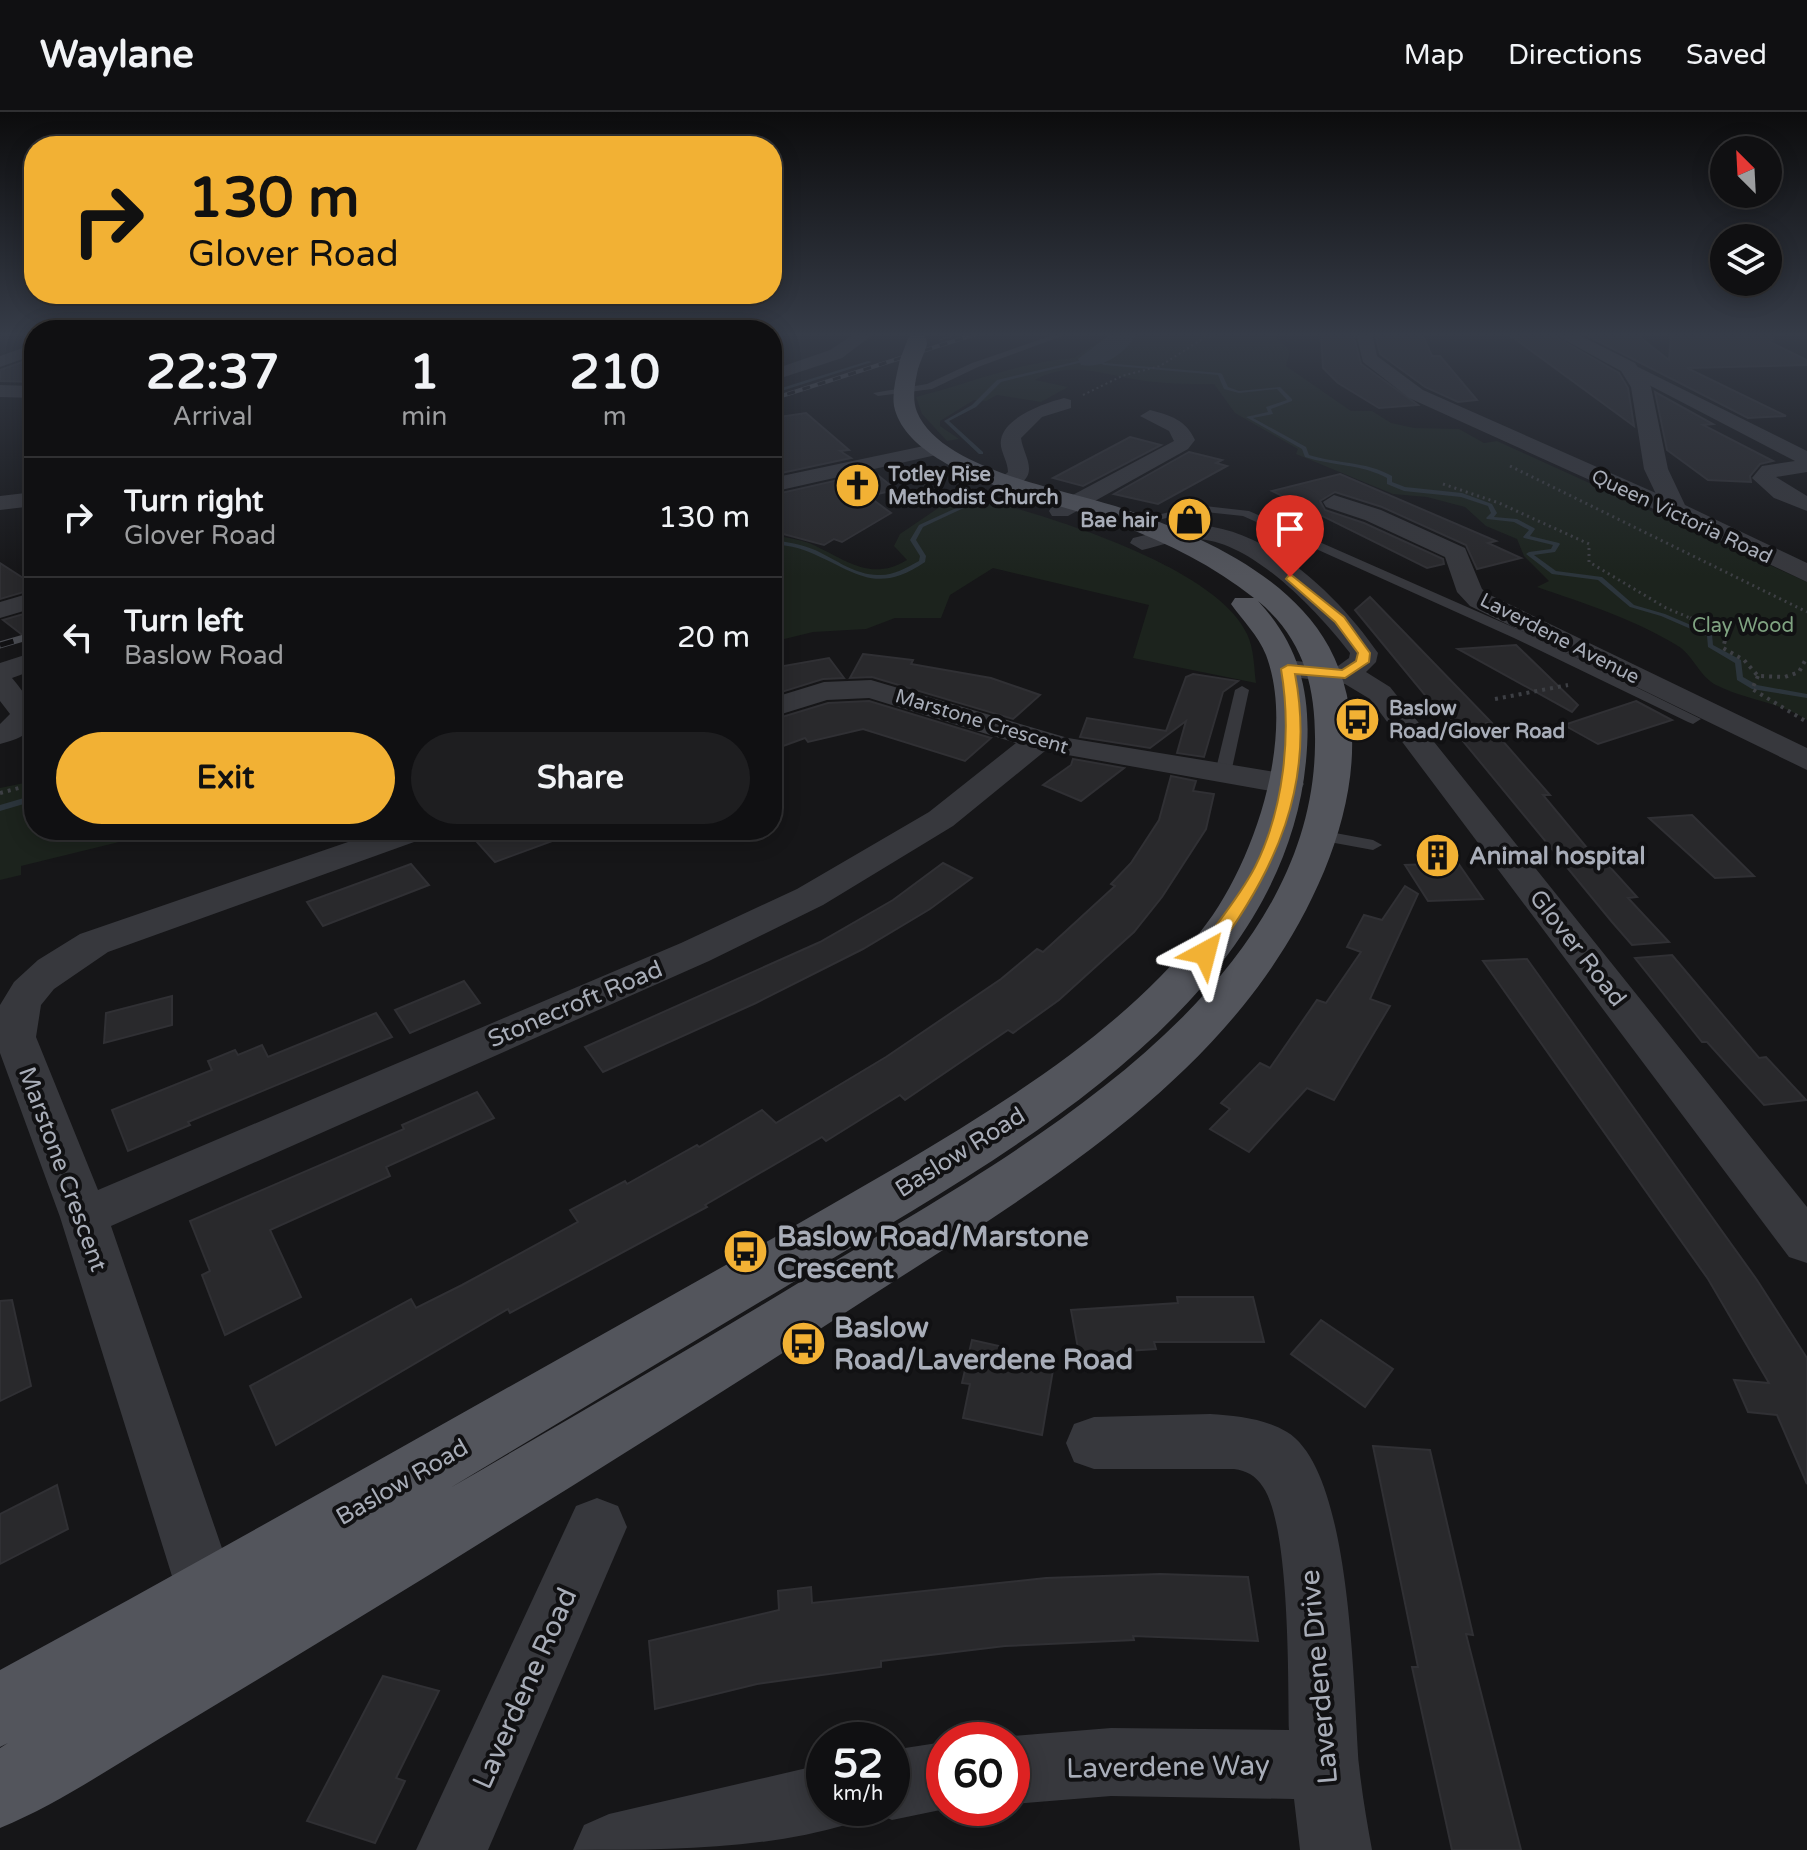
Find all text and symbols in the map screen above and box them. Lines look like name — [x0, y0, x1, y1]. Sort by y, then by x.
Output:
text: Waylane — [40, 32, 194, 78]
text: Map — [1404, 38, 1464, 72]
text: Directions — [1508, 38, 1642, 72]
text: Saved — [1686, 38, 1767, 72]
north arrow — [1710, 136, 1782, 208]
map controls — [1710, 136, 1782, 296]
text: 130 m — [188, 165, 359, 232]
icon: right — [56, 168, 160, 272]
button: layers — [1710, 224, 1782, 296]
text: Glover Road — [188, 233, 399, 276]
text: 22:37 — [146, 344, 279, 402]
text: 1 — [409, 344, 439, 402]
text: 210 — [569, 344, 660, 402]
text: Arrival — [172, 401, 253, 432]
text: min — [401, 401, 447, 432]
text: m — [603, 401, 627, 432]
church icon: Totley Rise Methodist Church — [833, 462, 881, 510]
place label: Totley Rise Methodist Church — [887, 463, 1059, 510]
street label: Queen Victoria Road — [1587, 464, 1776, 569]
text: Turn right — [124, 483, 264, 520]
icon: right — [56, 495, 100, 539]
pin — [1256, 495, 1324, 577]
shop icon: Bae hair — [1165, 496, 1213, 544]
text: 130 m — [658, 499, 750, 536]
icon: arrive — [1268, 507, 1312, 551]
place label: Bae hair — [1080, 509, 1158, 533]
text: Glover Road — [124, 520, 276, 551]
street label: Laverdene Avenue — [1476, 588, 1643, 690]
text: Turn left — [124, 603, 243, 640]
park label: Clay Wood — [1692, 614, 1794, 638]
icon: left — [56, 615, 100, 659]
text: 20 m — [677, 619, 750, 656]
text: Baslow Road — [124, 640, 284, 671]
street label: Marstone Crescent — [892, 684, 1071, 760]
bus stop icon: Baslow Road/Glover Road — [1334, 695, 1382, 743]
place label: Baslow Road/Glover Road — [1389, 697, 1565, 744]
button: Exit — [56, 732, 395, 824]
button: Share — [411, 732, 750, 824]
building icon: Animal hospital — [1414, 832, 1462, 880]
place label: Animal hospital — [1469, 842, 1646, 871]
street label: Glover Road — [1523, 884, 1632, 1013]
position arrow — [1163, 911, 1247, 995]
street label: Stonecroft Road — [484, 955, 667, 1054]
street label: Marstone Crescent — [12, 1063, 113, 1275]
street label: Baslow Road — [890, 1101, 1031, 1204]
place label: Baslow Road/Marstone Crescent — [777, 1220, 1089, 1286]
bus stop icon: Baslow Road/Marstone Crescent — [722, 1228, 770, 1276]
place label: Baslow Road/Laverdene Road — [834, 1311, 1133, 1377]
bus stop icon: Baslow Road/Laverdene Road — [779, 1319, 827, 1367]
street label: Baslow Road — [331, 1433, 473, 1532]
street label: Laverdene Drive — [1293, 1568, 1345, 1786]
street label: Laverdene Road — [465, 1583, 584, 1794]
speed limit sign: 60 — [926, 1722, 1030, 1826]
text: 52 — [833, 1740, 883, 1788]
street label: Laverdene Way — [1066, 1748, 1270, 1786]
text: km/h — [833, 1782, 883, 1806]

